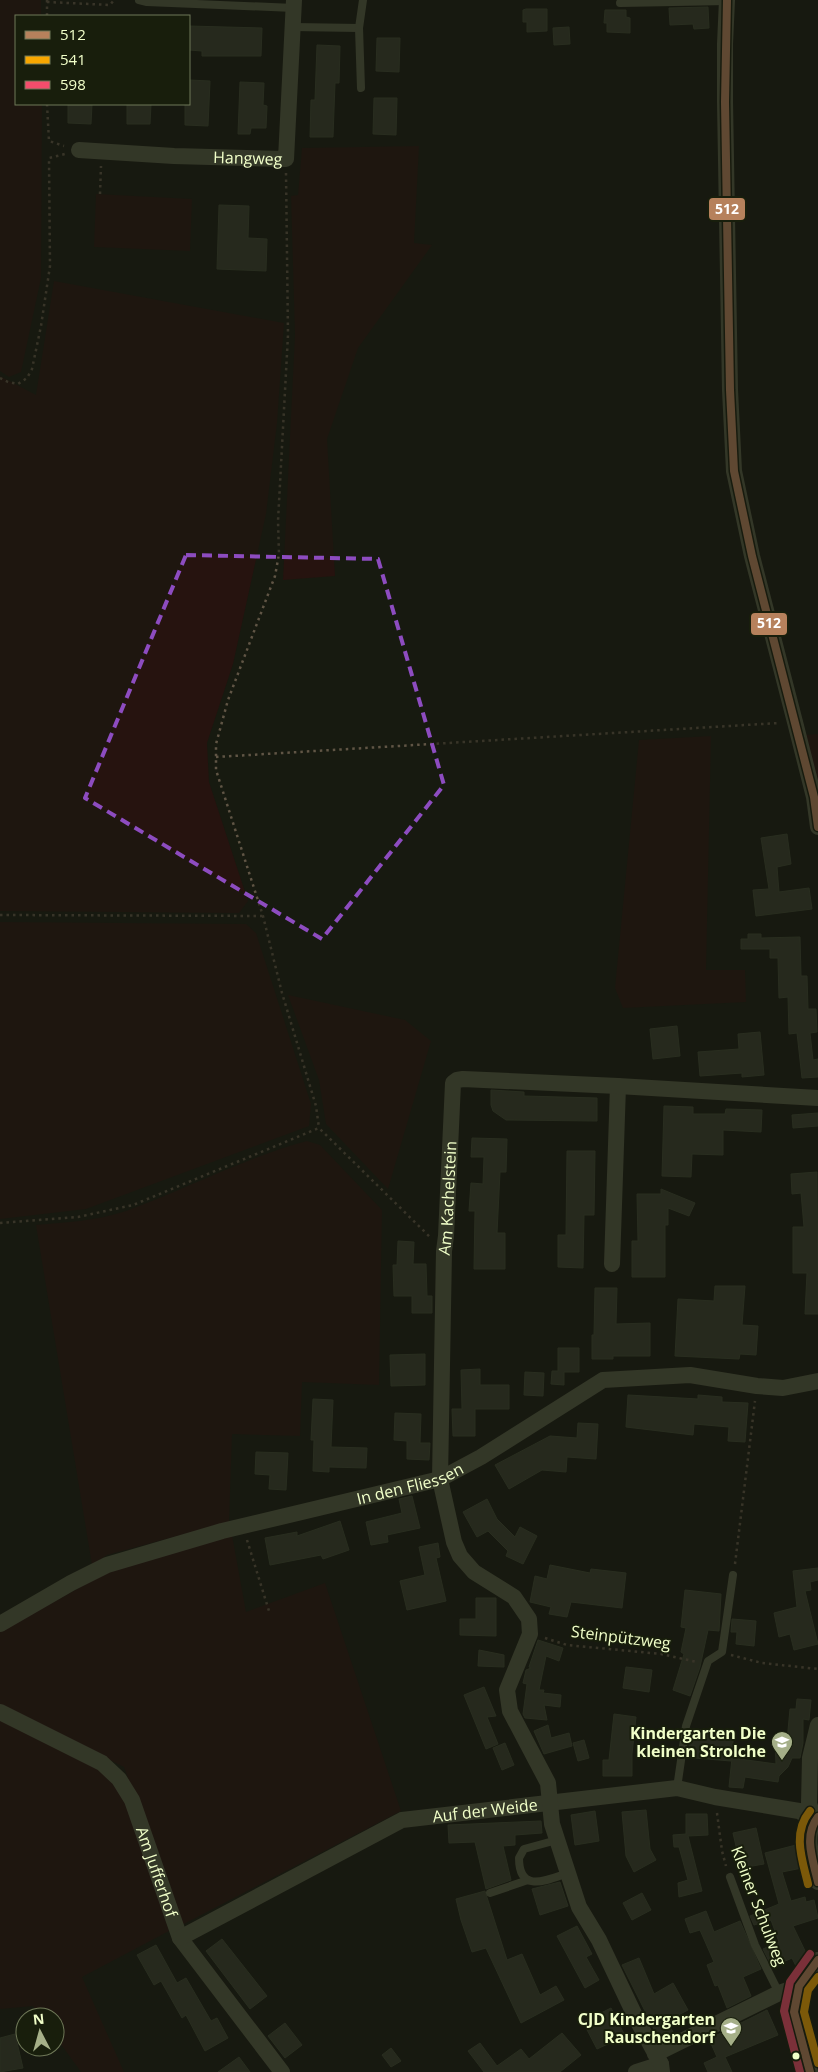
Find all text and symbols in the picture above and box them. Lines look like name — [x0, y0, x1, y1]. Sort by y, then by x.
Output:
legend — [15, 15, 190, 105]
text: 512 — [60, 24, 86, 44]
text: 541 — [60, 49, 86, 69]
text: 598 — [60, 74, 86, 94]
street label: Hangweg — [213, 146, 283, 170]
line badge: 512 — [708, 197, 746, 221]
text: 512 — [715, 199, 739, 218]
line badge: 512 — [750, 612, 788, 636]
text: 512 — [757, 613, 781, 632]
street label: Am Kachelstein — [433, 1140, 461, 1257]
street label: In den Fliessen — [354, 1457, 467, 1510]
street label: Steinpützweg — [570, 1620, 672, 1654]
place label: Kindergarten Die kleinen Strolche — [630, 1722, 766, 1762]
school or university icon: Kindergarten Die kleinen Strolche — [770, 1730, 794, 1761]
street label: Auf der Weide — [431, 1793, 539, 1827]
street label: Am Jufferhof — [131, 1824, 183, 1921]
street label: Kleiner Schulweg — [726, 1843, 792, 1969]
north arrow — [15, 2007, 65, 2057]
place label: CJD Kindergarten Rauschendorf — [578, 2008, 716, 2048]
text: N — [32, 2009, 45, 2029]
school or university icon: CJD Kindergarten Rauschendorf — [719, 2016, 743, 2047]
unlabelled marker — [791, 2051, 801, 2061]

